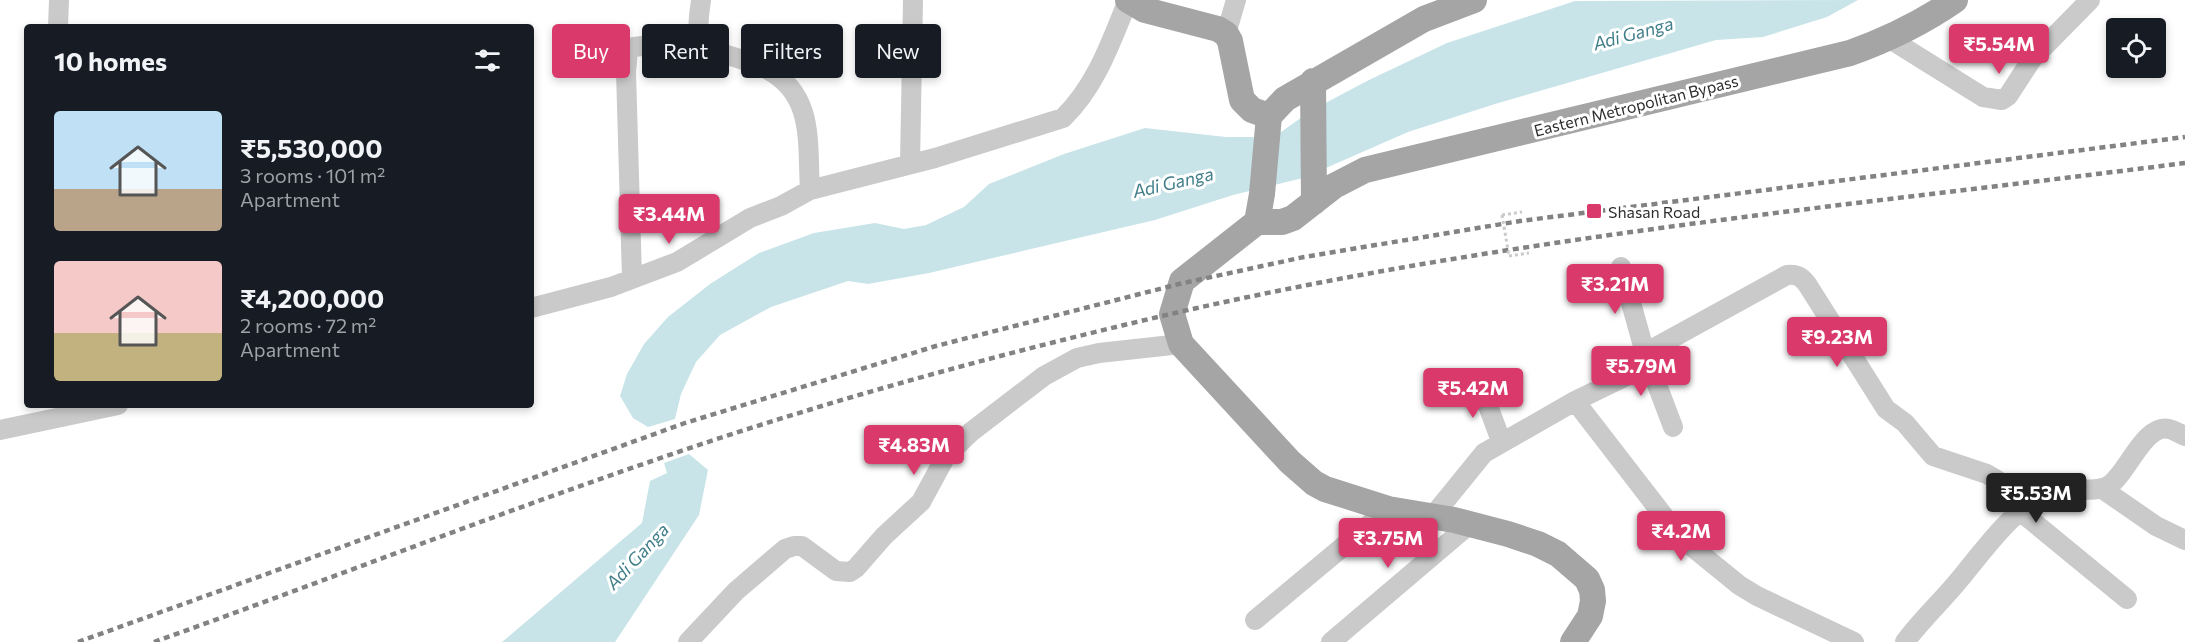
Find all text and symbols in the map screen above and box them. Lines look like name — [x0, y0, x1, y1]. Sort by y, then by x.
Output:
water label: Adi Ganga — [1590, 12, 1676, 55]
map controls — [2106, 18, 2166, 78]
button: locate — [2106, 18, 2166, 78]
chip: Buy — [552, 24, 630, 78]
chip: Rent — [642, 24, 729, 78]
chip: Filters — [741, 24, 843, 78]
chip: New — [855, 24, 941, 78]
pin: ₹5.54M — [1950, 24, 2048, 75]
text: ₹5.54M — [1963, 31, 2035, 55]
icon: filters — [471, 44, 504, 77]
text: 10 homes — [54, 45, 167, 76]
street label: Eastern Metropolitan Bypass — [1532, 70, 1740, 140]
text: ₹5,530,000 — [240, 132, 382, 163]
icon: home — [102, 135, 174, 207]
water label: Adi Ganga — [1130, 162, 1216, 202]
text: 3 rooms · 101 m² — [240, 163, 385, 187]
text: Apartment — [240, 187, 340, 211]
pin: ₹3.44M — [620, 194, 718, 245]
text: ₹3.44M — [633, 201, 705, 225]
marker: Shasan Road — [1585, 202, 1603, 220]
place label: Shasan Road — [1608, 202, 1700, 221]
pin: ₹3.21M — [1566, 264, 1664, 315]
text: ₹3.21M — [1581, 271, 1649, 295]
text: ₹4,200,000 — [240, 282, 384, 313]
icon: home — [102, 285, 174, 357]
text: 2 rooms · 72 m² — [240, 313, 376, 337]
pin: ₹9.23M — [1788, 317, 1886, 368]
text: ₹9.23M — [1801, 324, 1873, 348]
text: Apartment — [240, 337, 340, 361]
pin: ₹5.79M — [1592, 346, 1690, 397]
text: ₹5.79M — [1605, 353, 1677, 377]
pin: ₹5.42M — [1424, 368, 1522, 419]
text: ₹5.42M — [1437, 375, 1509, 399]
pin: ₹4.83M — [865, 425, 963, 476]
text: ₹4.83M — [878, 432, 950, 456]
pin: ₹5.53M — [1987, 473, 2085, 524]
text: ₹5.53M — [2000, 480, 2072, 504]
pin: ₹4.2M — [1639, 511, 1723, 562]
water label: Adi Ganga — [600, 518, 673, 594]
pin: ₹3.75M — [1339, 518, 1437, 569]
text: ₹4.2M — [1651, 518, 1711, 542]
text: ₹3.75M — [1353, 525, 1423, 549]

